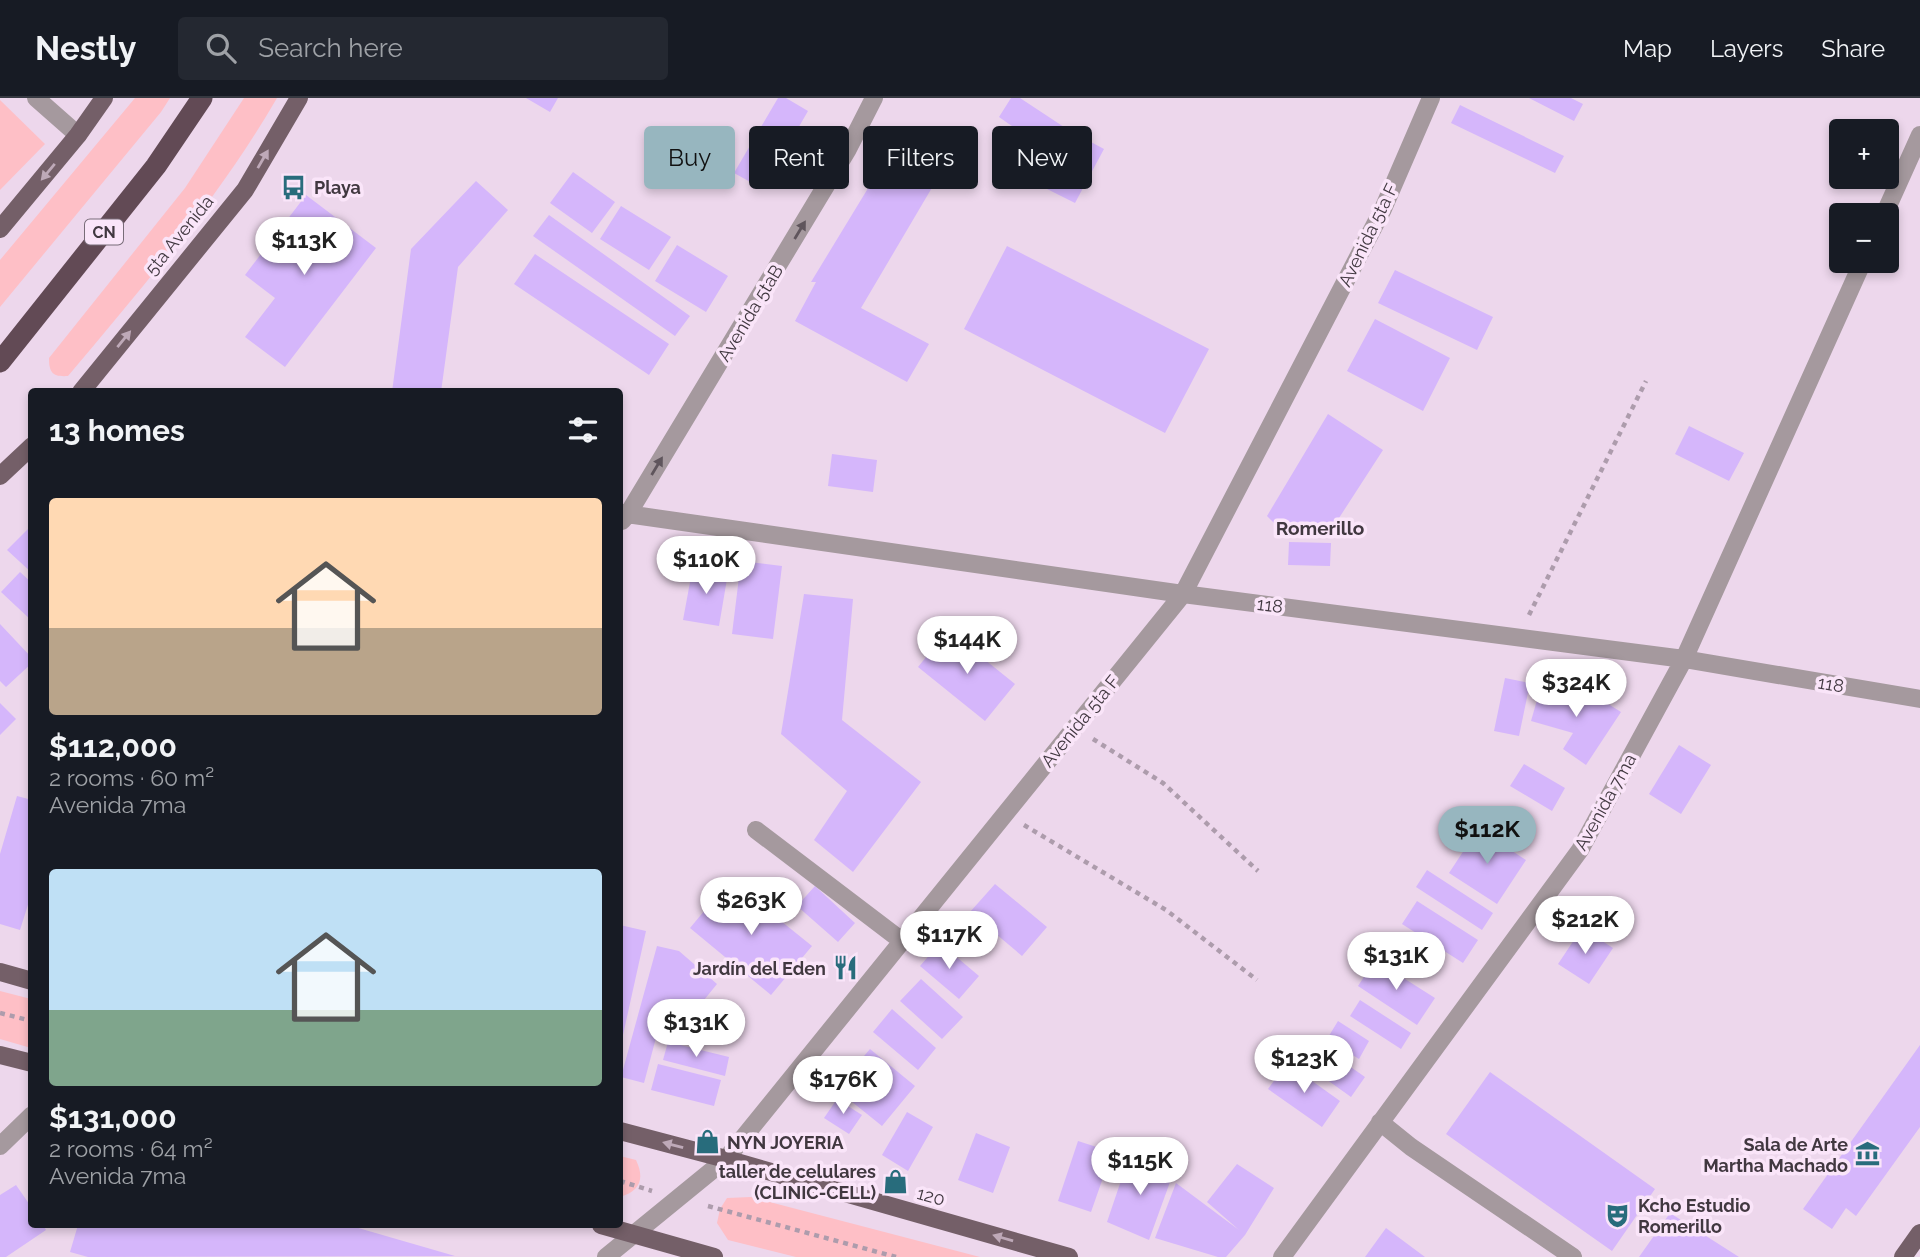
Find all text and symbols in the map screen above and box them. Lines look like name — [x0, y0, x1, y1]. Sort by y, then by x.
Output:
search box — [178, 17, 668, 80]
text: Nestly — [35, 29, 136, 68]
icon: search — [202, 29, 240, 67]
text: Search here — [258, 33, 403, 63]
text: Map — [1623, 34, 1672, 63]
text: Layers — [1710, 34, 1783, 63]
text: Share — [1821, 34, 1885, 63]
map controls — [1829, 119, 1899, 273]
button: + — [1829, 119, 1899, 189]
chip: Buy — [644, 126, 735, 189]
chip: Rent — [749, 126, 849, 189]
chip: Filters — [863, 126, 978, 189]
chip: New — [992, 126, 1092, 189]
one-way arrow — [257, 150, 269, 169]
one-way arrow — [40, 162, 55, 180]
bus stop icon: Playa — [280, 173, 308, 201]
place label: Playa — [314, 177, 361, 198]
street label: Avenida 5ta F — [1334, 180, 1402, 290]
street label: 5ta Avenida — [140, 191, 218, 279]
button: − — [1829, 203, 1899, 273]
pin: $113K — [255, 218, 353, 277]
road number: CN — [85, 220, 123, 244]
one-way arrow — [794, 220, 806, 239]
text: $113K — [271, 226, 337, 253]
street label: Avenida 5taB — [713, 261, 787, 365]
one-way arrow — [116, 330, 131, 348]
icon: filters — [564, 411, 602, 449]
text: 13 homes — [49, 413, 185, 448]
one-way arrow — [651, 457, 663, 476]
district label: Romerillo — [1276, 517, 1364, 539]
pin: $110K — [657, 536, 755, 596]
icon: home — [263, 543, 389, 669]
text: $110K — [673, 545, 739, 572]
street label: 118 — [1256, 593, 1284, 617]
pin: $144K — [918, 616, 1016, 676]
text: $144K — [933, 625, 1001, 652]
pin: $324K — [1527, 660, 1625, 719]
text: $324K — [1542, 668, 1610, 695]
street label: Avenida 5ta F — [1037, 671, 1123, 771]
street label: 118 — [1816, 671, 1846, 697]
text: $112,000 — [49, 729, 177, 764]
street label: Avenida 7ma — [1570, 750, 1640, 854]
text: 2 rooms · 60 m² — [49, 764, 214, 791]
text: Avenida 7ma — [49, 791, 186, 818]
pin: $112K — [1438, 806, 1536, 866]
text: $112K — [1454, 815, 1520, 842]
pin: $263K — [702, 878, 800, 937]
text: $263K — [716, 886, 786, 913]
pin: $212K — [1536, 896, 1634, 956]
text: $212K — [1551, 905, 1619, 932]
pin: $117K — [900, 912, 998, 971]
icon: home — [263, 914, 389, 1040]
text: $117K — [916, 920, 982, 947]
pin: $131K — [1347, 932, 1445, 992]
text: $131K — [1363, 941, 1429, 968]
restaurant icon: Jardín del Eden — [832, 954, 860, 982]
place label: Jardín del Eden — [693, 958, 826, 979]
pin: $131K — [647, 1000, 745, 1059]
text: $131K — [663, 1008, 729, 1035]
pin: $123K — [1255, 1035, 1353, 1095]
text: $123K — [1270, 1044, 1338, 1071]
pin: $176K — [794, 1056, 892, 1116]
text: $176K — [809, 1065, 877, 1092]
text: $131,000 — [49, 1100, 177, 1135]
shop icon: NYN JOYERIA — [693, 1128, 721, 1156]
place label: NYN JOYERIA — [727, 1132, 845, 1153]
place label: Sala de Arte Martha Machado — [1703, 1134, 1848, 1176]
text: 2 rooms · 64 m² — [49, 1135, 213, 1162]
pin: $115K — [1091, 1138, 1189, 1197]
one-way arrow — [662, 1139, 684, 1150]
museum icon: Sala de Arte Martha Machado — [1854, 1140, 1882, 1168]
text: $115K — [1107, 1146, 1173, 1173]
place label: taller de celulares (CLINIC-CELL) — [719, 1161, 876, 1203]
text: Avenida 7ma — [49, 1162, 186, 1189]
shop icon: taller de celulares (CLINIC-CELL) — [882, 1167, 910, 1195]
street label: 120 — [915, 1182, 947, 1210]
place label: Kcho Estudio Romerillo — [1638, 1195, 1751, 1237]
theatre icon: Kcho Estudio Romerillo — [1604, 1201, 1632, 1229]
one-way arrow — [993, 1233, 1014, 1243]

